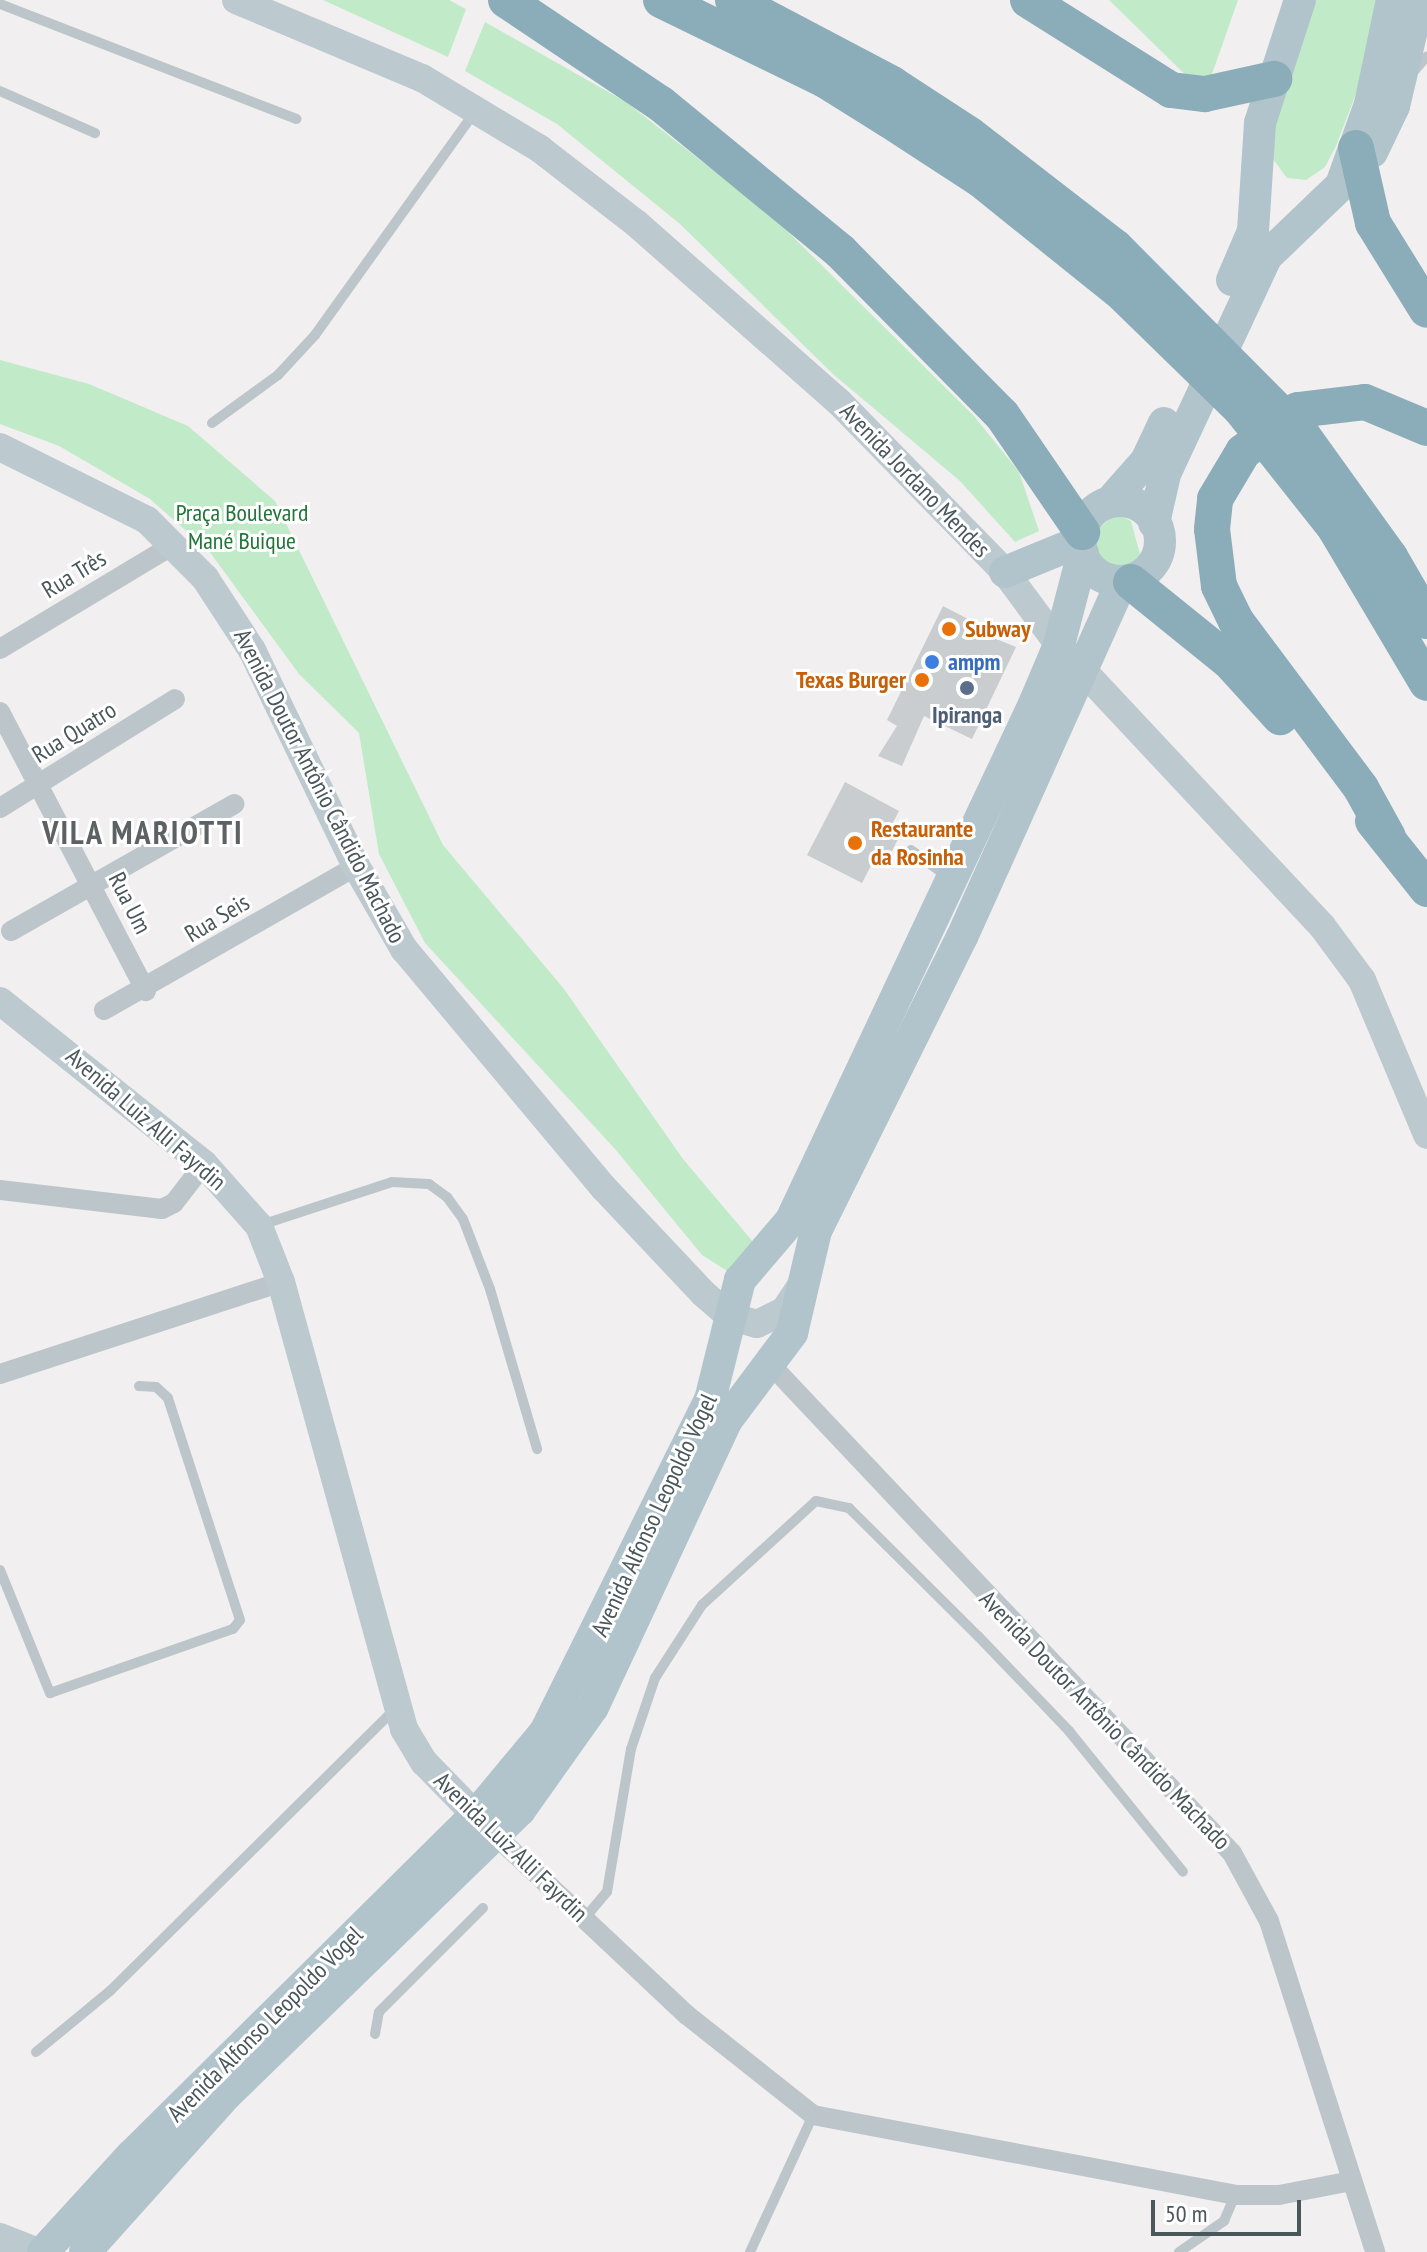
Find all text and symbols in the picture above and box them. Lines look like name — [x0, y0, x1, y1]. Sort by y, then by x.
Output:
street label: Avenida Jordano Mendes — [834, 397, 996, 563]
park label: Praça Boulevard Mané Buique — [176, 499, 308, 555]
street label: Rua Três — [37, 544, 111, 604]
place label: Subway — [965, 615, 1031, 643]
marker: Subway — [940, 620, 958, 638]
street label: Avenida Doutor Antônio Cândido Machado — [228, 624, 412, 948]
place label: ampm — [948, 648, 1000, 676]
marker: ampm — [923, 653, 941, 671]
place label: Texas Burger — [796, 666, 906, 694]
marker: Texas Burger — [913, 671, 931, 689]
marker: Ipiranga — [958, 679, 976, 697]
street label: Rua Quatro — [27, 695, 121, 769]
place label: Ipiranga — [932, 701, 1002, 729]
district label: VILA MARIOTTI — [42, 813, 244, 851]
place label: Restaurante da Rosinha — [871, 815, 973, 871]
marker: Restaurante da Rosinha — [846, 834, 864, 852]
street label: Rua Um — [102, 868, 158, 938]
street label: Rua Seis — [180, 888, 254, 948]
street label: Avenida Luiz Alli Fayrdin — [60, 1041, 232, 1197]
street label: Avenida Alfonso Leopoldo Vogel — [585, 1389, 723, 1641]
street label: Avenida Doutor Antônio Cândido Machado — [973, 1584, 1237, 1856]
street label: Avenida Luiz Alli Fayrdin — [428, 1766, 594, 1928]
street label: Avenida Alfonso Leopoldo Vogel — [161, 1920, 369, 2128]
scale bar — [1155, 2184, 1305, 2234]
text: 50 m — [1165, 2198, 1207, 2229]

